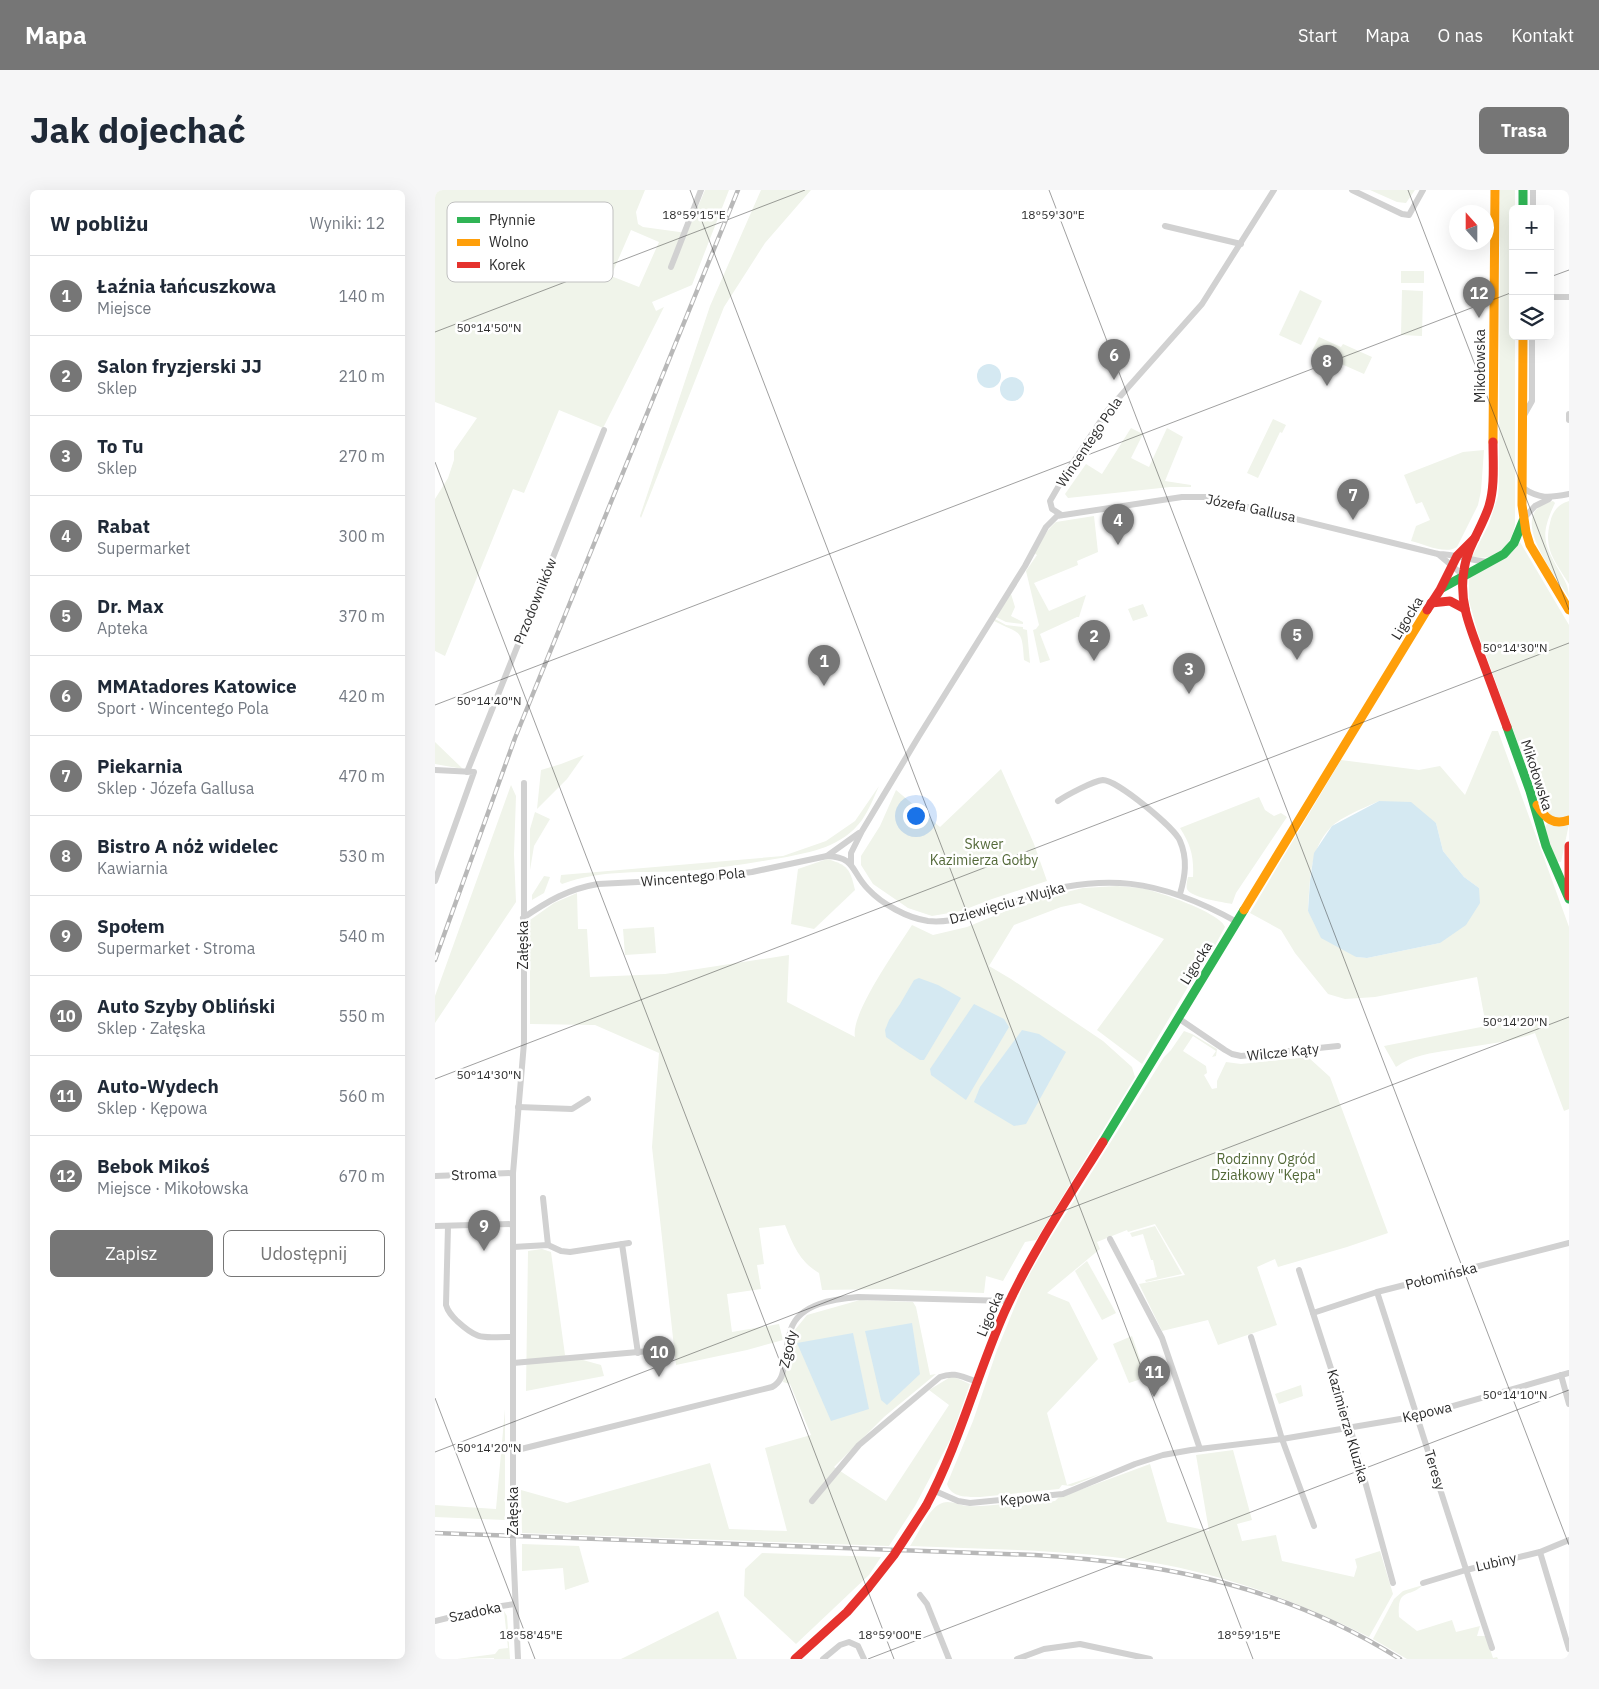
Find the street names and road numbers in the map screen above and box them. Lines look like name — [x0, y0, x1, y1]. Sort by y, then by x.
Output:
street label: Mikołowska — [1471, 329, 1489, 403]
street label: Wincentego Pola — [1052, 393, 1126, 490]
street label: Józefa Gallusa — [1204, 490, 1298, 526]
street label: Przodowników — [510, 555, 561, 647]
street label: Ligocka — [1387, 593, 1427, 643]
street label: Mikołowska — [1517, 737, 1557, 813]
street label: Wincentego Pola — [640, 863, 747, 891]
street label: Dziewięciu z Wujka — [947, 878, 1067, 928]
street label: Załęska — [514, 920, 532, 969]
street label: Ligocka — [1176, 938, 1216, 988]
street label: Wilcze Kąty — [1246, 1039, 1320, 1065]
street label: Stroma — [451, 1164, 498, 1184]
street label: Połomińska — [1403, 1258, 1479, 1294]
street label: Ligocka — [972, 1288, 1008, 1339]
street label: Zgody — [775, 1328, 801, 1370]
street label: Kazimierza Kluzika — [1323, 1367, 1373, 1485]
street label: Kępowa — [1401, 1397, 1454, 1426]
street label: Teresy — [1420, 1448, 1450, 1492]
street label: Załęska — [504, 1486, 522, 1535]
street label: Kępowa — [999, 1486, 1051, 1510]
street label: Lubiny — [1474, 1549, 1518, 1575]
street label: Szadoka — [447, 1598, 503, 1626]

